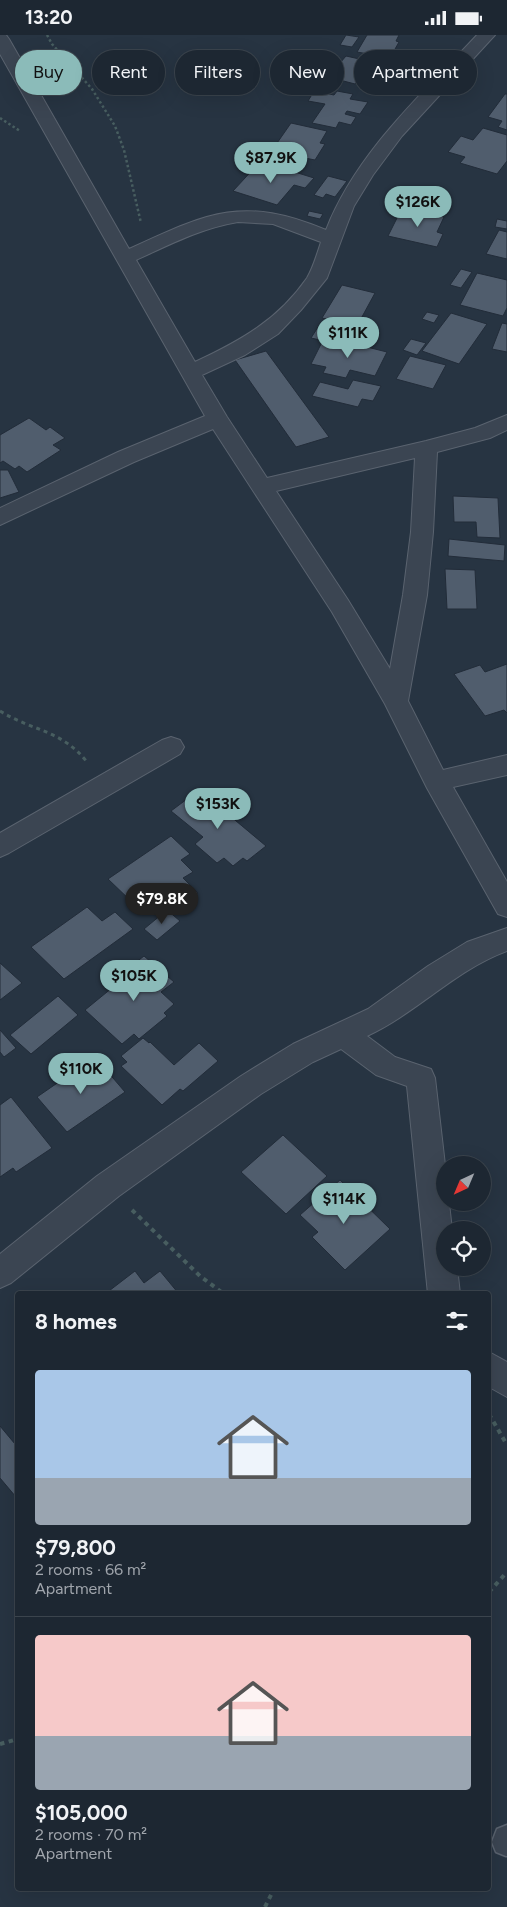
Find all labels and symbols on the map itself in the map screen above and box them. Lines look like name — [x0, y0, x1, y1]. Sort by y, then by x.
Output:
pin: $87.9K — [230, 141, 312, 184]
pin: $126K — [383, 185, 453, 228]
pin: $111K — [313, 317, 383, 359]
pin: $153K — [183, 787, 253, 830]
pin: $79.8K — [121, 883, 203, 925]
pin: $105K — [99, 959, 169, 1002]
pin: $110K — [46, 1053, 116, 1095]
north arrow — [436, 1156, 491, 1211]
pin: $114K — [309, 1183, 379, 1225]

